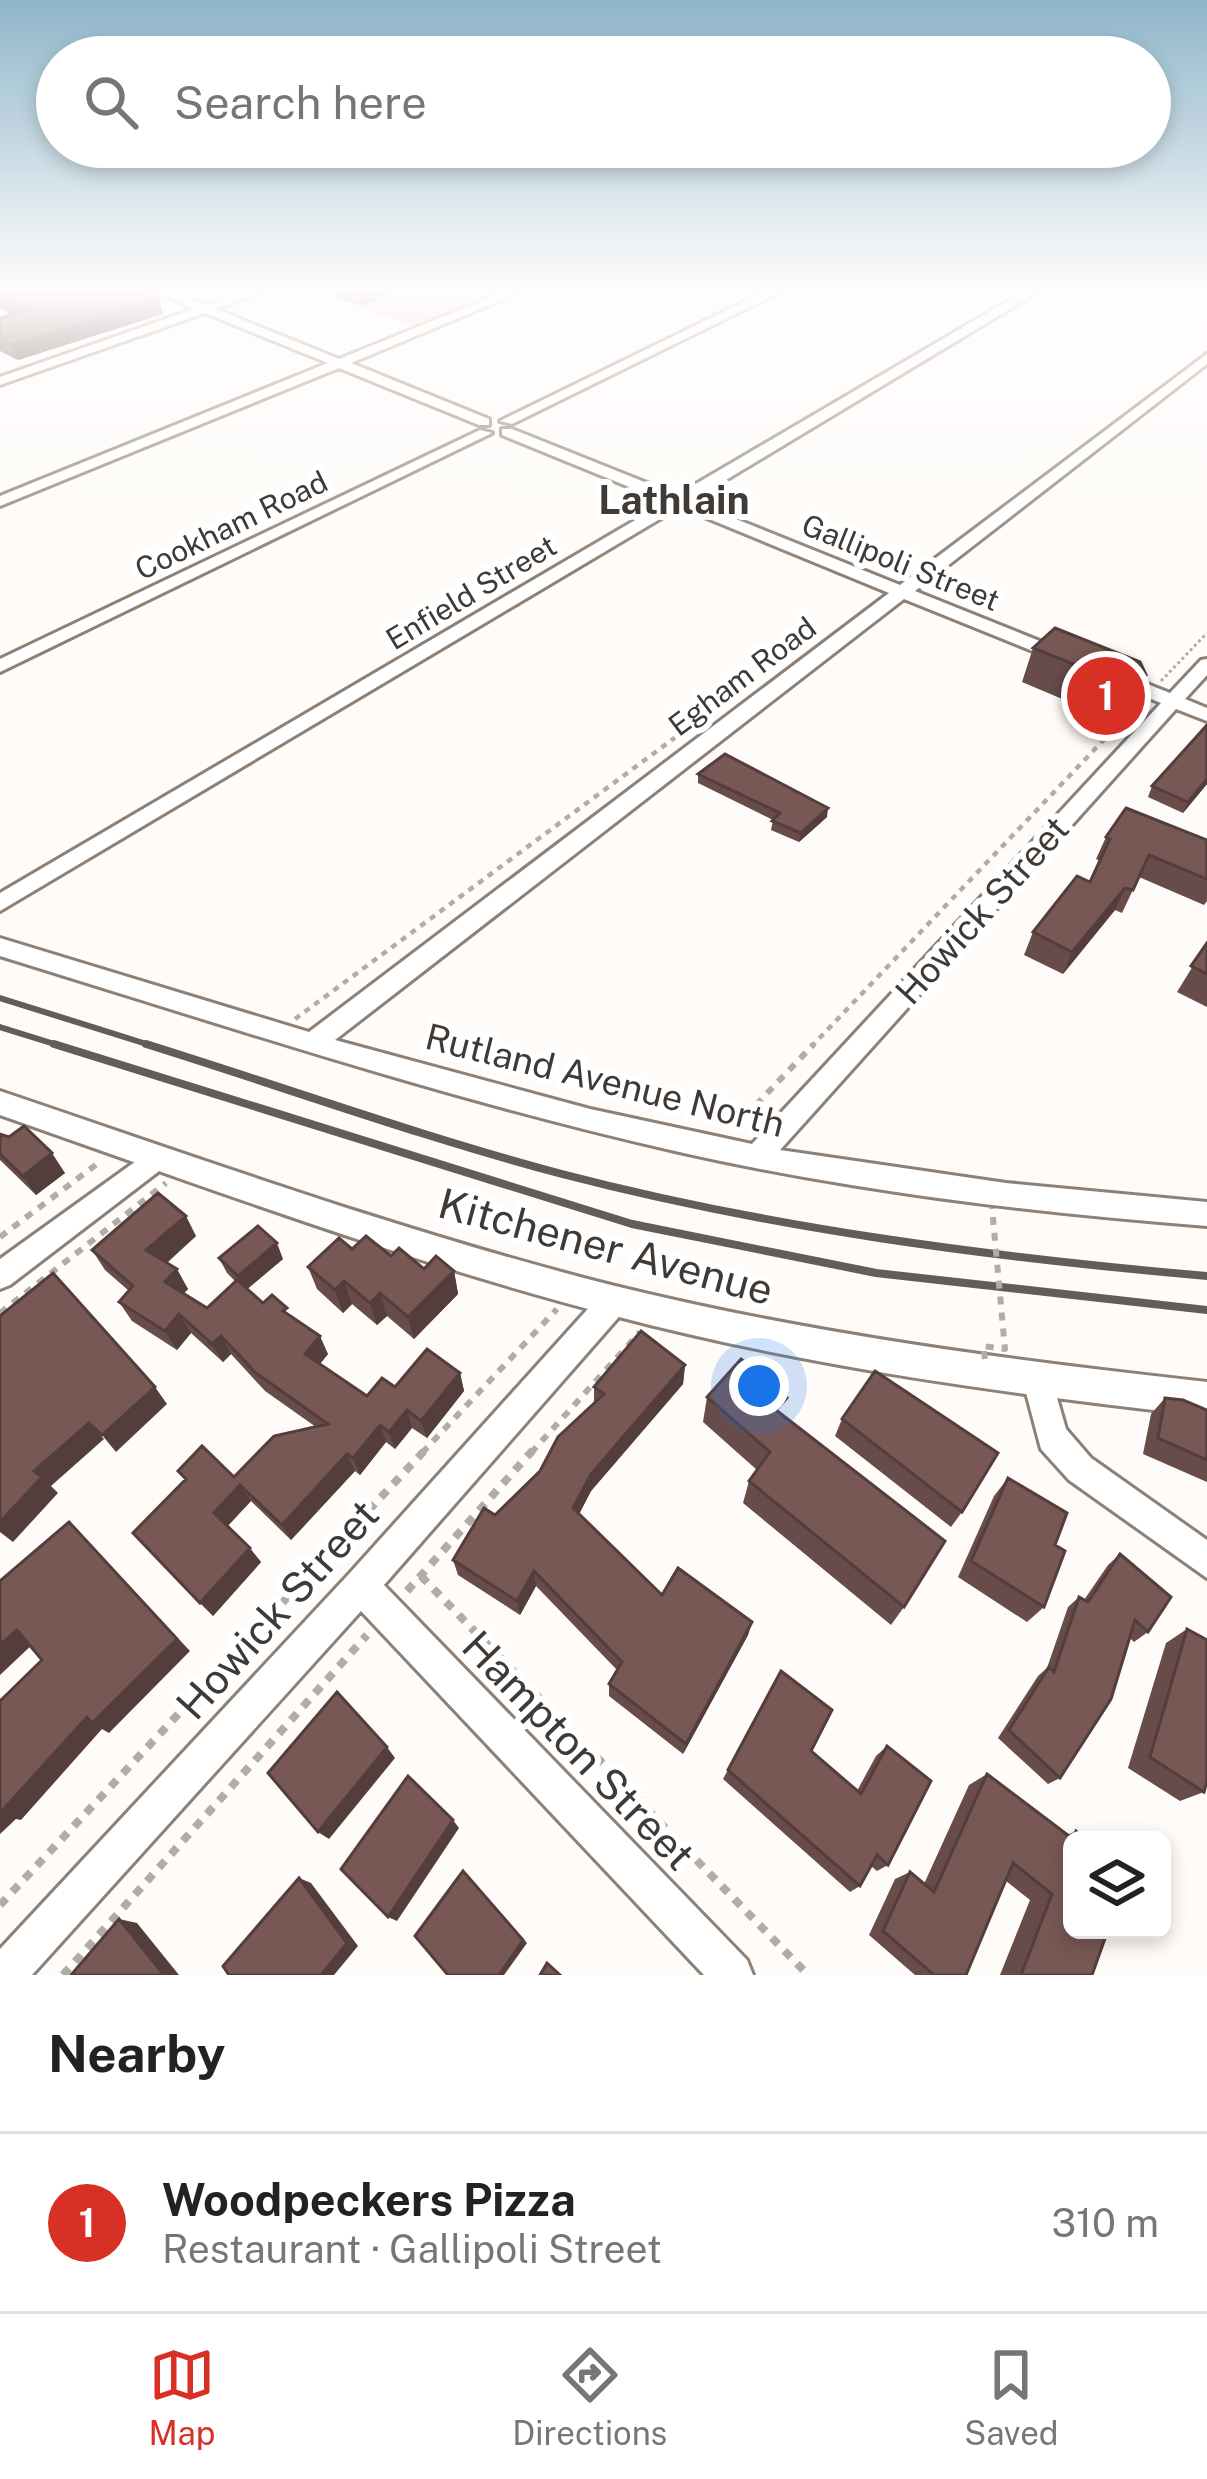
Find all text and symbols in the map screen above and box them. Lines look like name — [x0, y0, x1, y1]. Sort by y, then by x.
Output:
search box — [36, 36, 1171, 168]
icon: search — [78, 69, 144, 135]
text: Search here — [174, 76, 427, 129]
street label: Cookham Road — [129, 463, 333, 587]
district label: Lathlain — [598, 477, 750, 523]
street label: Gallipoli Street — [797, 506, 1005, 618]
street label: Enfield Street — [379, 527, 563, 657]
street label: Egham Road — [661, 609, 823, 743]
pin: 1 — [1067, 651, 1145, 741]
street label: Howick Street — [887, 808, 1077, 1012]
street label: Rutland Avenue North — [421, 1015, 789, 1145]
street label: Kitchener Avenue — [433, 1178, 779, 1314]
your location — [729, 1356, 789, 1416]
street label: Howick Street — [166, 1489, 388, 1729]
street label: Hampton Street — [453, 1621, 705, 1879]
map controls — [1063, 1831, 1171, 1939]
button: layers — [1063, 1831, 1171, 1939]
text: Nearby — [48, 2024, 225, 2083]
text: Woodpeckers Pizza — [162, 2173, 576, 2226]
text: 1 — [79, 2200, 95, 2246]
text: 310 m — [1051, 2200, 1159, 2246]
text: Restaurant · Gallipoli Street — [162, 2226, 662, 2272]
tab: Map — [148, 2342, 215, 2452]
tab: Directions — [512, 2342, 667, 2452]
tab: Saved — [964, 2342, 1059, 2452]

